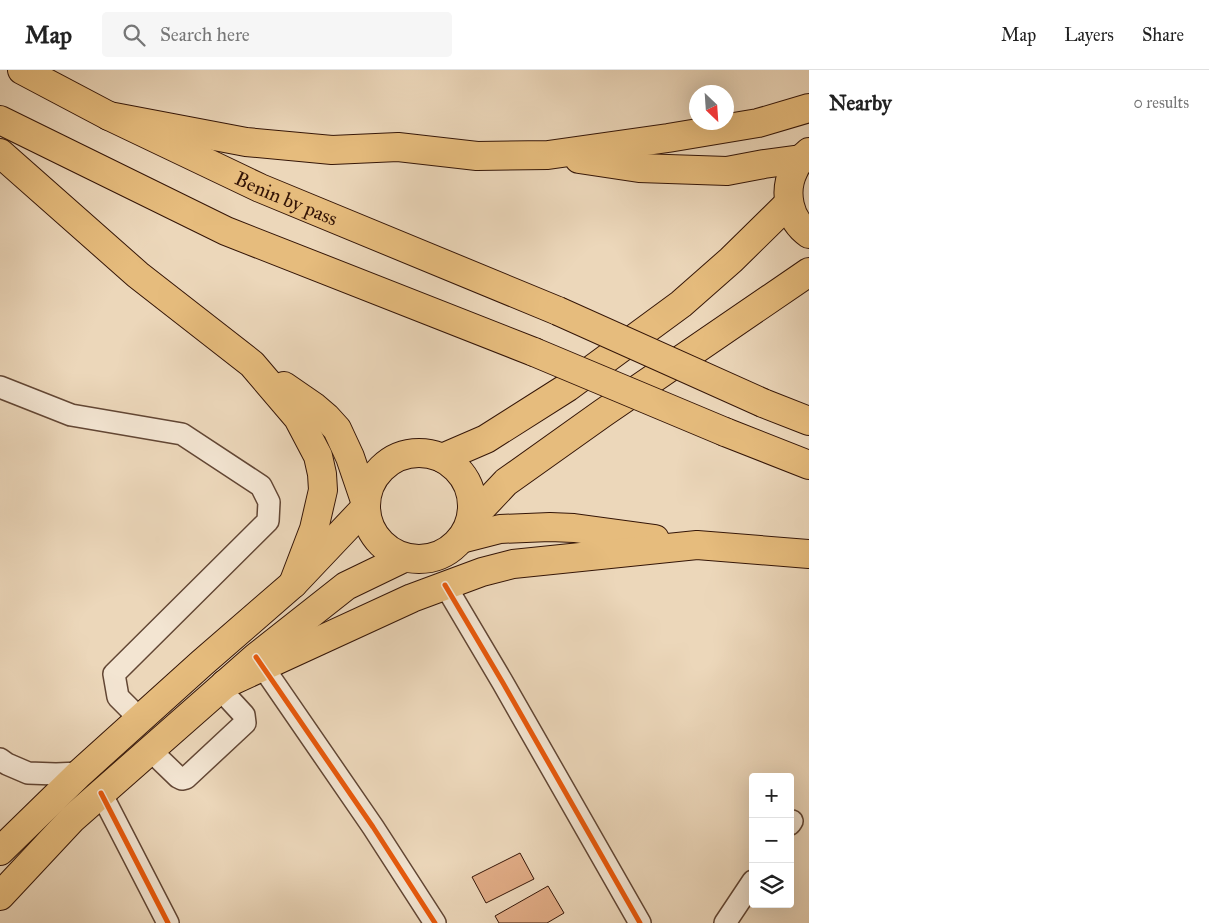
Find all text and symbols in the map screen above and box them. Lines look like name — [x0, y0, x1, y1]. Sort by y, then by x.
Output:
search box — [102, 12, 452, 57]
text: Map — [25, 20, 72, 50]
icon: search — [120, 21, 148, 49]
text: Search here — [160, 23, 250, 46]
text: Map — [1001, 24, 1036, 46]
text: Layers — [1064, 24, 1114, 46]
text: Share — [1142, 24, 1184, 46]
north arrow — [689, 85, 734, 130]
text: Nearby — [829, 90, 892, 116]
text: 0 results — [1134, 93, 1189, 112]
street label: Benin by pass — [231, 166, 341, 231]
map controls — [749, 773, 794, 908]
button: + — [749, 773, 794, 818]
button: − — [749, 818, 794, 863]
button: layers — [749, 863, 794, 908]

